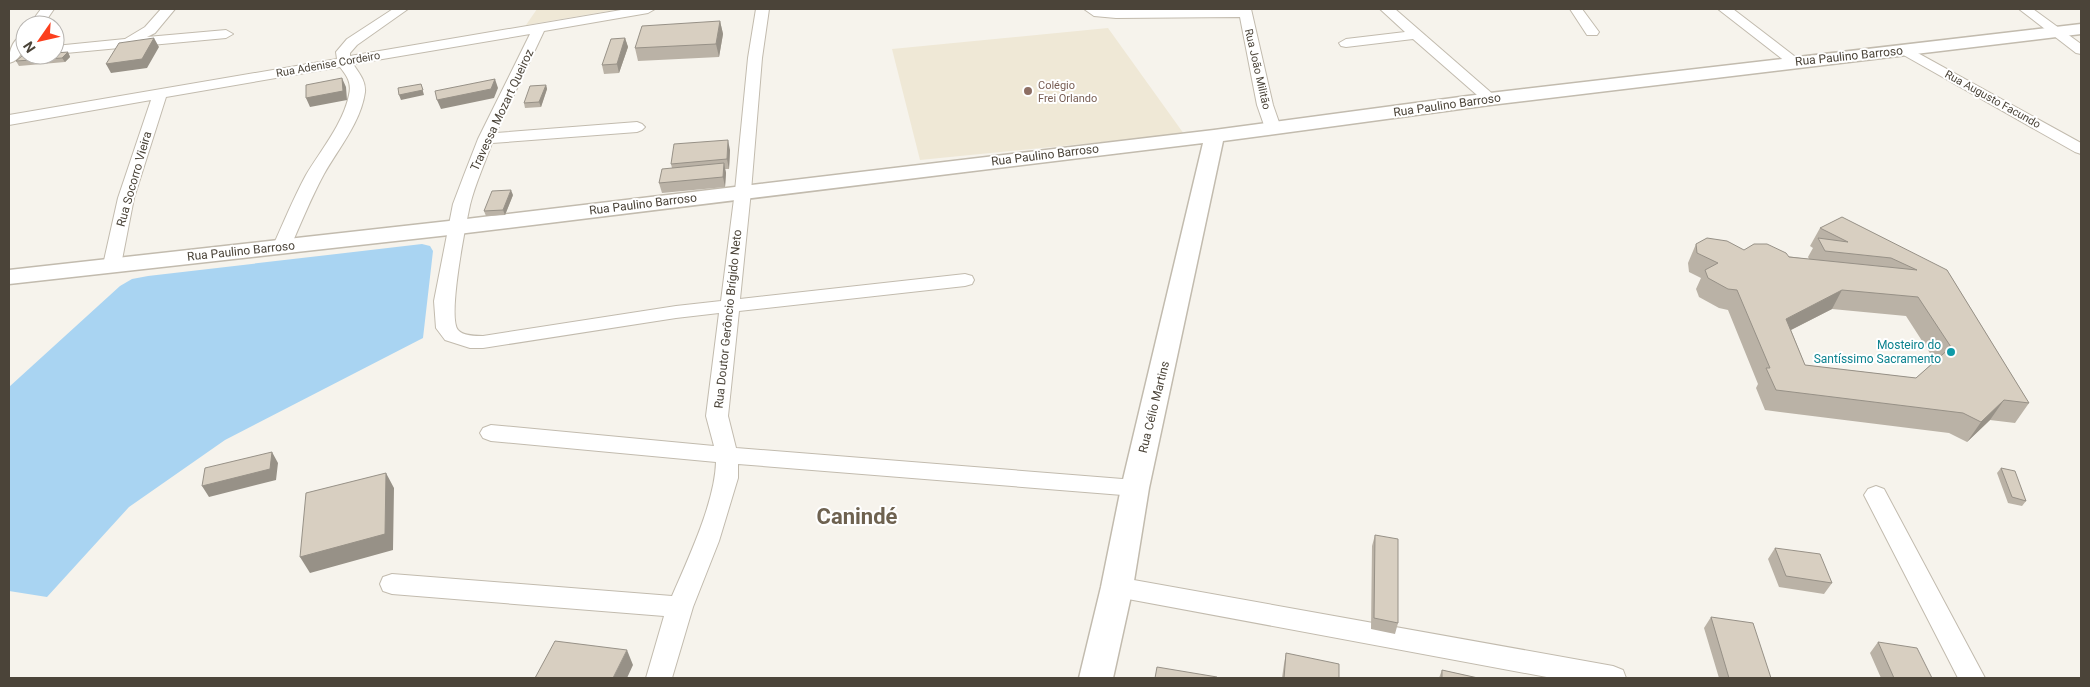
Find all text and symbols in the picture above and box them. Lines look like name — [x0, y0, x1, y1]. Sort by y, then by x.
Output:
north arrow — [15, 15, 65, 65]
street label: Rua João Militão — [1242, 28, 1273, 111]
text: N — [20, 39, 39, 56]
street label: Rua Paulino Barroso — [1794, 43, 1904, 69]
street label: Travessa Mozart Queiroz — [468, 47, 536, 173]
street label: Rua Adenise Cordeiro — [275, 49, 381, 80]
street label: Rua Augusto Facundo — [1943, 68, 2043, 131]
place label: Colégio Frei Orlando — [1038, 79, 1097, 105]
marker: Colégio Frei Orlando — [1022, 85, 1034, 97]
street label: Rua Paulino Barroso — [1392, 91, 1502, 119]
street label: Rua Socorro Vieira — [114, 130, 154, 228]
street label: Rua Paulino Barroso — [990, 141, 1100, 169]
street label: Rua Paulino Barroso — [588, 190, 698, 218]
street label: Rua Doutor Gerôncio Brígido Neto — [712, 229, 744, 409]
street label: Rua Paulino Barroso — [186, 238, 296, 264]
place label: Mosteiro do Santíssimo Sacramento — [1814, 338, 1941, 366]
marker: Mosteiro do Santíssimo Sacramento — [1945, 346, 1957, 358]
street label: Rua Célio Martins — [1136, 360, 1172, 454]
district label: Canindé — [817, 504, 898, 529]

